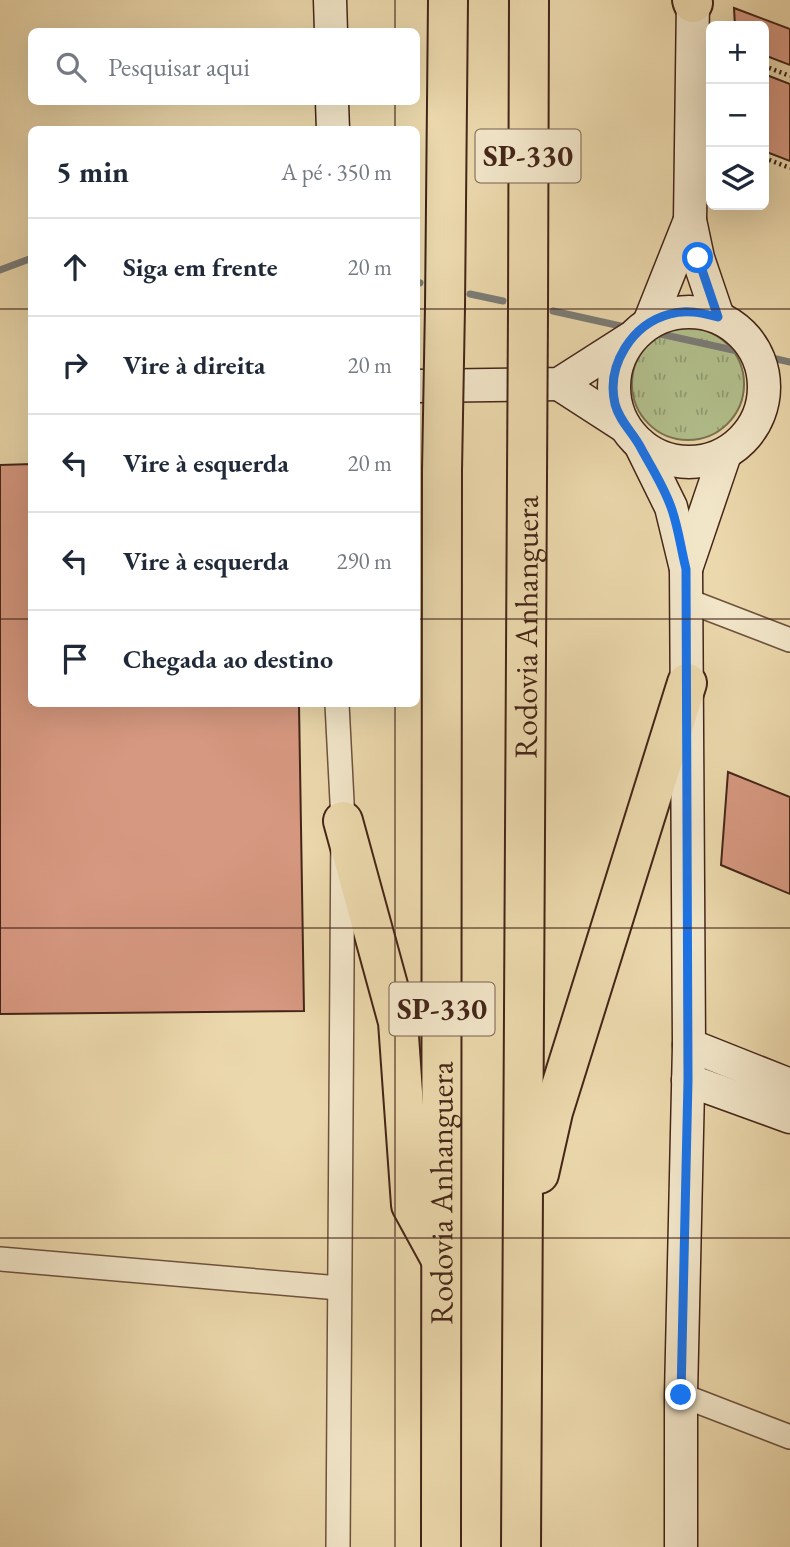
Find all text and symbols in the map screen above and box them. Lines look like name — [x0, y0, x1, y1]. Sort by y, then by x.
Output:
map controls — [706, 21, 769, 210]
button: + — [706, 21, 769, 84]
search box — [28, 28, 420, 105]
icon: search — [52, 48, 90, 86]
text: Pesquisar aqui — [108, 50, 250, 84]
button: − — [706, 84, 769, 147]
road number: SP-330 — [476, 130, 580, 182]
button: layers — [706, 147, 769, 210]
text: 5 min — [56, 152, 129, 191]
text: A pé · 350 m — [281, 157, 392, 187]
route start — [682, 242, 713, 273]
icon: ahead — [56, 248, 94, 286]
text: Siga em frente — [123, 250, 278, 284]
text: 20 m — [347, 252, 392, 282]
icon: right — [56, 346, 94, 384]
text: Vire à direita — [123, 348, 265, 382]
text: 20 m — [347, 350, 392, 380]
icon: left — [56, 444, 94, 482]
text: Vire à esquerda — [123, 446, 289, 480]
text: 20 m — [347, 448, 392, 478]
street label: Rodovia Anhanguera — [504, 495, 548, 759]
icon: left — [56, 542, 94, 580]
text: Vire à esquerda — [123, 544, 289, 578]
text: 290 m — [336, 546, 392, 576]
icon: arrive — [56, 640, 94, 678]
text: Chegada ao destino — [123, 642, 333, 676]
road number: SP-330 — [390, 982, 494, 1036]
street label: Rodovia Anhanguera — [420, 1061, 462, 1325]
route end — [665, 1379, 696, 1410]

